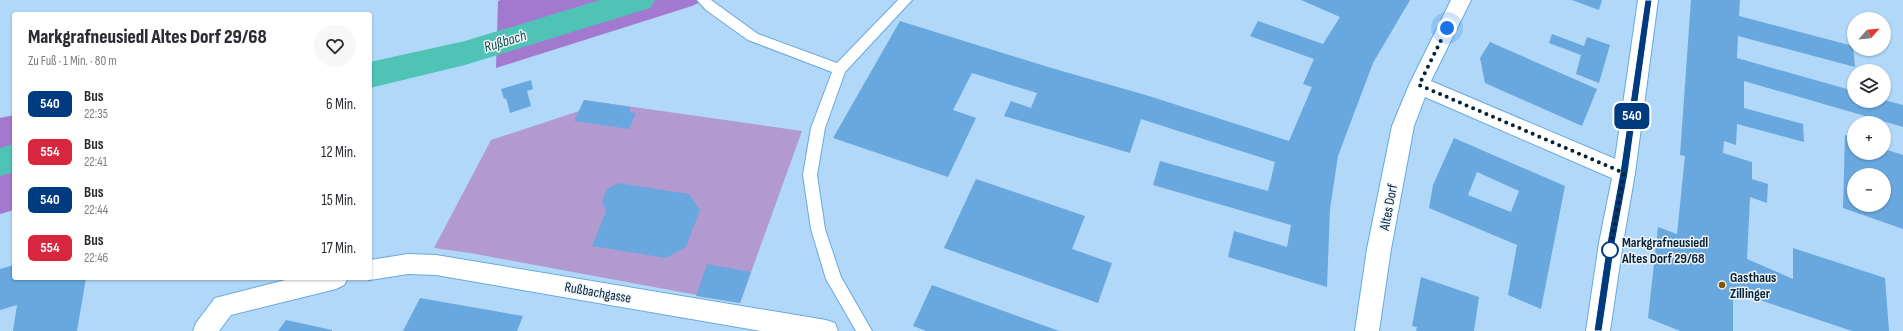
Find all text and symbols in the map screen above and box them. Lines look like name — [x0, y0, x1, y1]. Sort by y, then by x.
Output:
north arrow — [1847, 12, 1891, 56]
map controls — [1847, 12, 1891, 212]
your location — [1437, 18, 1457, 38]
button: heart — [314, 25, 356, 67]
text: Markgrafneusiedl Altes Dorf 29/68 — [28, 26, 267, 49]
water label: Rußbach — [482, 26, 529, 57]
text: Zu Fuß · 1 Min. · 80 m — [28, 53, 117, 69]
button: layers — [1847, 64, 1891, 108]
text: Bus — [84, 87, 103, 106]
text: 540 — [40, 95, 60, 112]
text: 6 Min. — [326, 95, 356, 114]
line badge: 540 — [1609, 103, 1655, 129]
text: 22:35 — [84, 106, 108, 122]
text: 540 — [1622, 107, 1642, 124]
button: + — [1847, 116, 1891, 160]
text: Bus — [84, 135, 103, 154]
text: 554 — [41, 143, 59, 160]
text: 12 Min. — [321, 143, 356, 162]
text: 22:41 — [84, 154, 107, 170]
button: − — [1847, 168, 1891, 212]
street label: Altes Dorf — [1375, 182, 1401, 233]
text: Bus — [84, 183, 103, 202]
text: 540 — [40, 191, 60, 208]
text: 15 Min. — [321, 191, 356, 210]
text: 22:44 — [84, 202, 108, 218]
text: Bus — [84, 231, 103, 250]
place label: Markgrafneusiedl Altes Dorf 29/68 — [1621, 234, 1708, 267]
text: 554 — [41, 239, 59, 256]
text: 17 Min. — [321, 239, 356, 258]
marker: Markgrafneusiedl Altes Dorf 29/68 — [1601, 241, 1619, 259]
text: 22:46 — [84, 250, 108, 266]
place label: Gasthaus Zillinger — [1730, 269, 1776, 302]
street label: Rußbachgasse — [563, 278, 633, 307]
marker: Gasthaus Zillinger — [1717, 280, 1727, 290]

